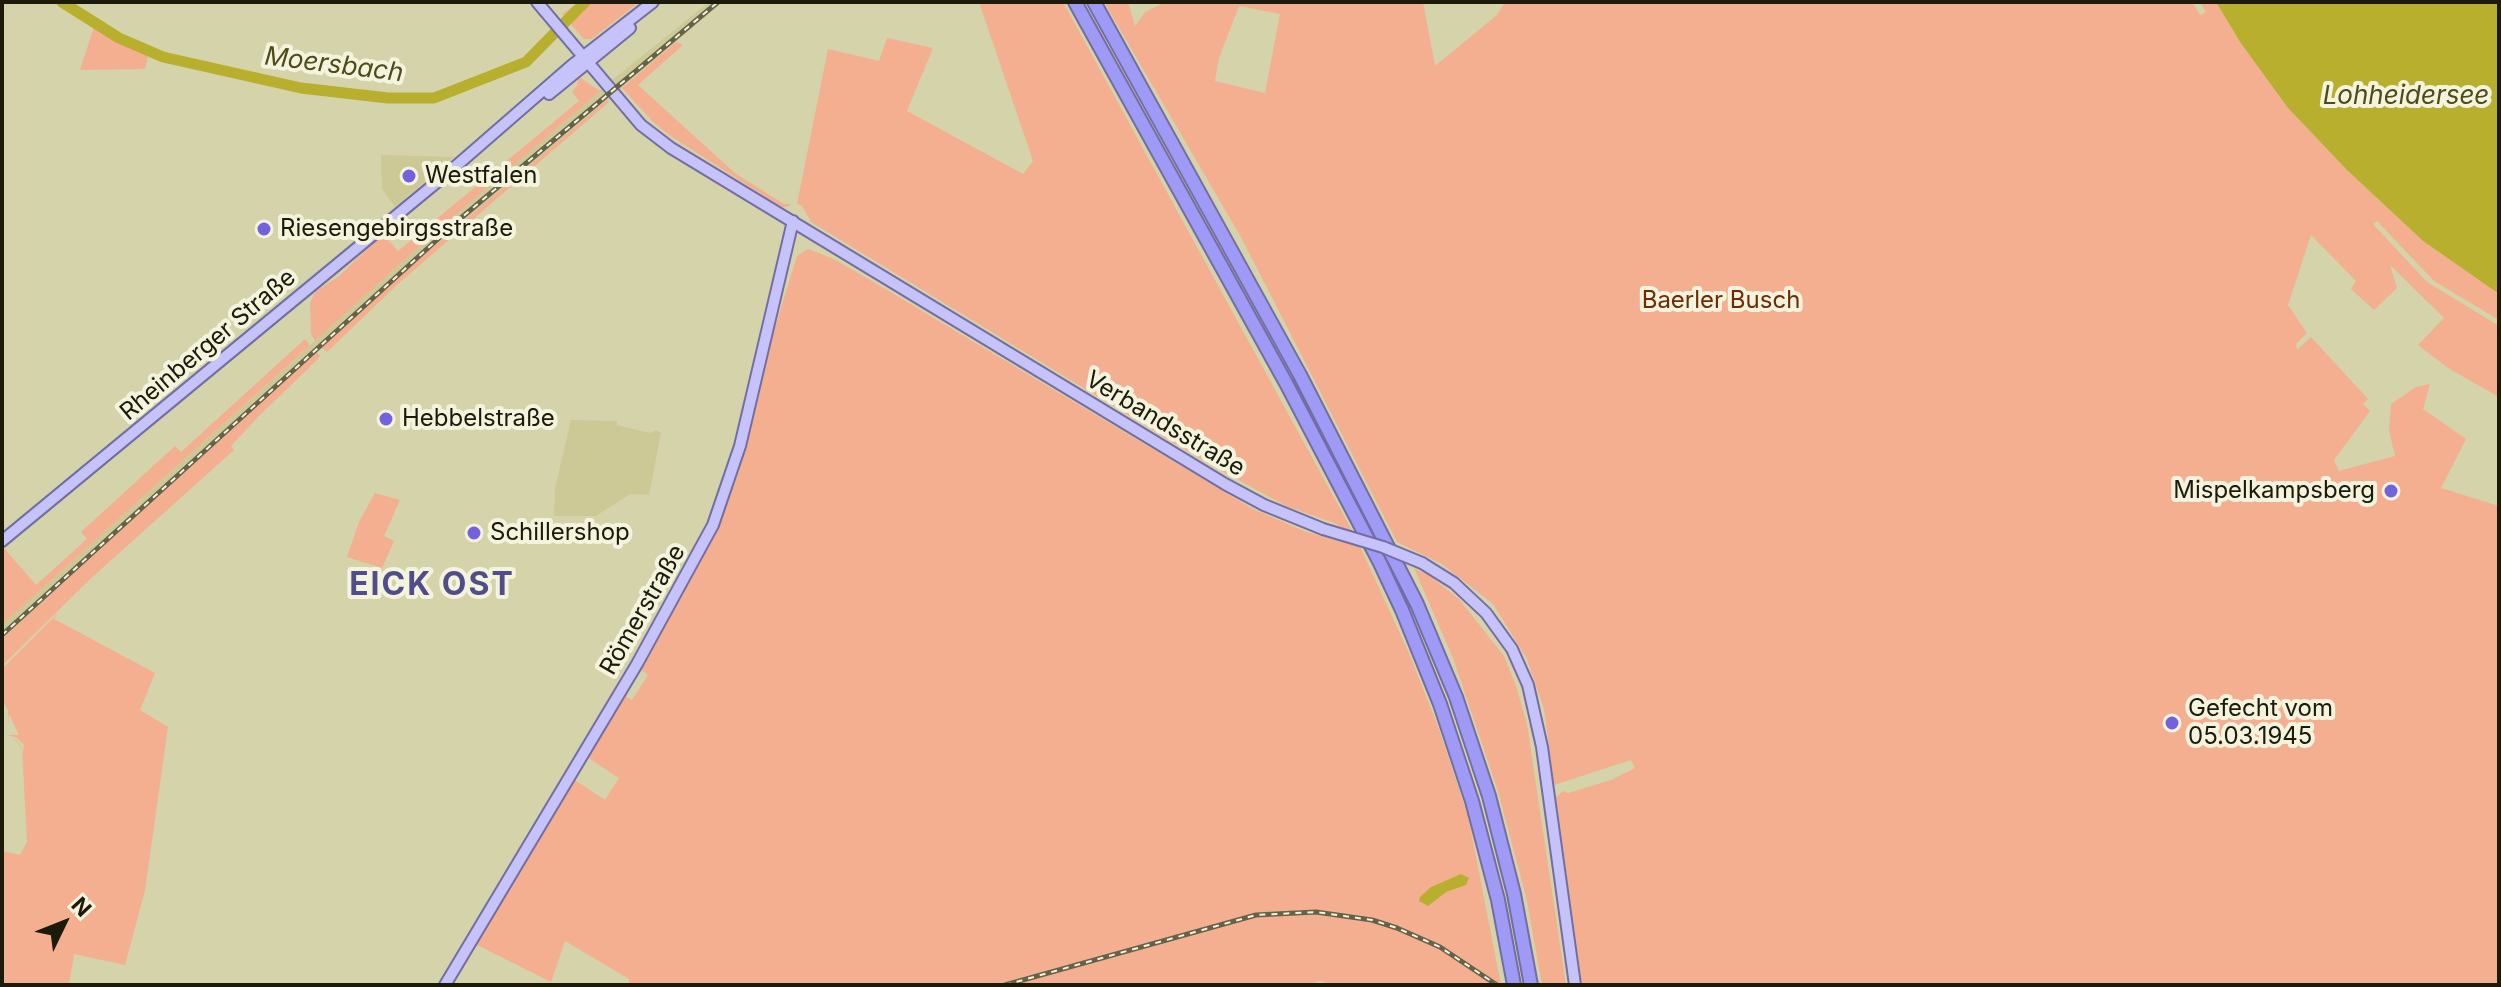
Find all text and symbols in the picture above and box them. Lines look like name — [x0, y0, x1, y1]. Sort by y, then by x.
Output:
water label: Moersbach — [263, 41, 405, 89]
water label: Lohheidersee — [2323, 80, 2489, 112]
place label: Westfalen — [425, 162, 537, 190]
marker: Westfalen — [400, 167, 418, 185]
place label: Riesengebirgsstraße — [280, 215, 513, 243]
marker: Riesengebirgsstraße — [255, 220, 273, 238]
street label: Rheinberger Straße — [114, 263, 302, 427]
park label: Baerler Busch — [1642, 287, 1800, 315]
street label: Verbandsstraße — [1080, 365, 1250, 483]
place label: Hebbelstraße — [402, 405, 555, 433]
marker: Hebbelstraße — [377, 410, 395, 428]
place label: Mispelkampsberg — [2173, 477, 2375, 505]
marker: Mispelkampsberg — [2382, 482, 2400, 500]
place label: Schillershop — [490, 519, 630, 547]
marker: Schillershop — [465, 524, 483, 542]
street label: Römerstraße — [594, 540, 692, 680]
district label: EICK OST — [349, 566, 515, 604]
place label: Gefecht vom 05.03.1945 — [2188, 695, 2333, 751]
marker: Gefecht vom 05.03.1945 — [2163, 714, 2181, 732]
north arrow — [24, 883, 104, 963]
text: N — [66, 892, 97, 922]

